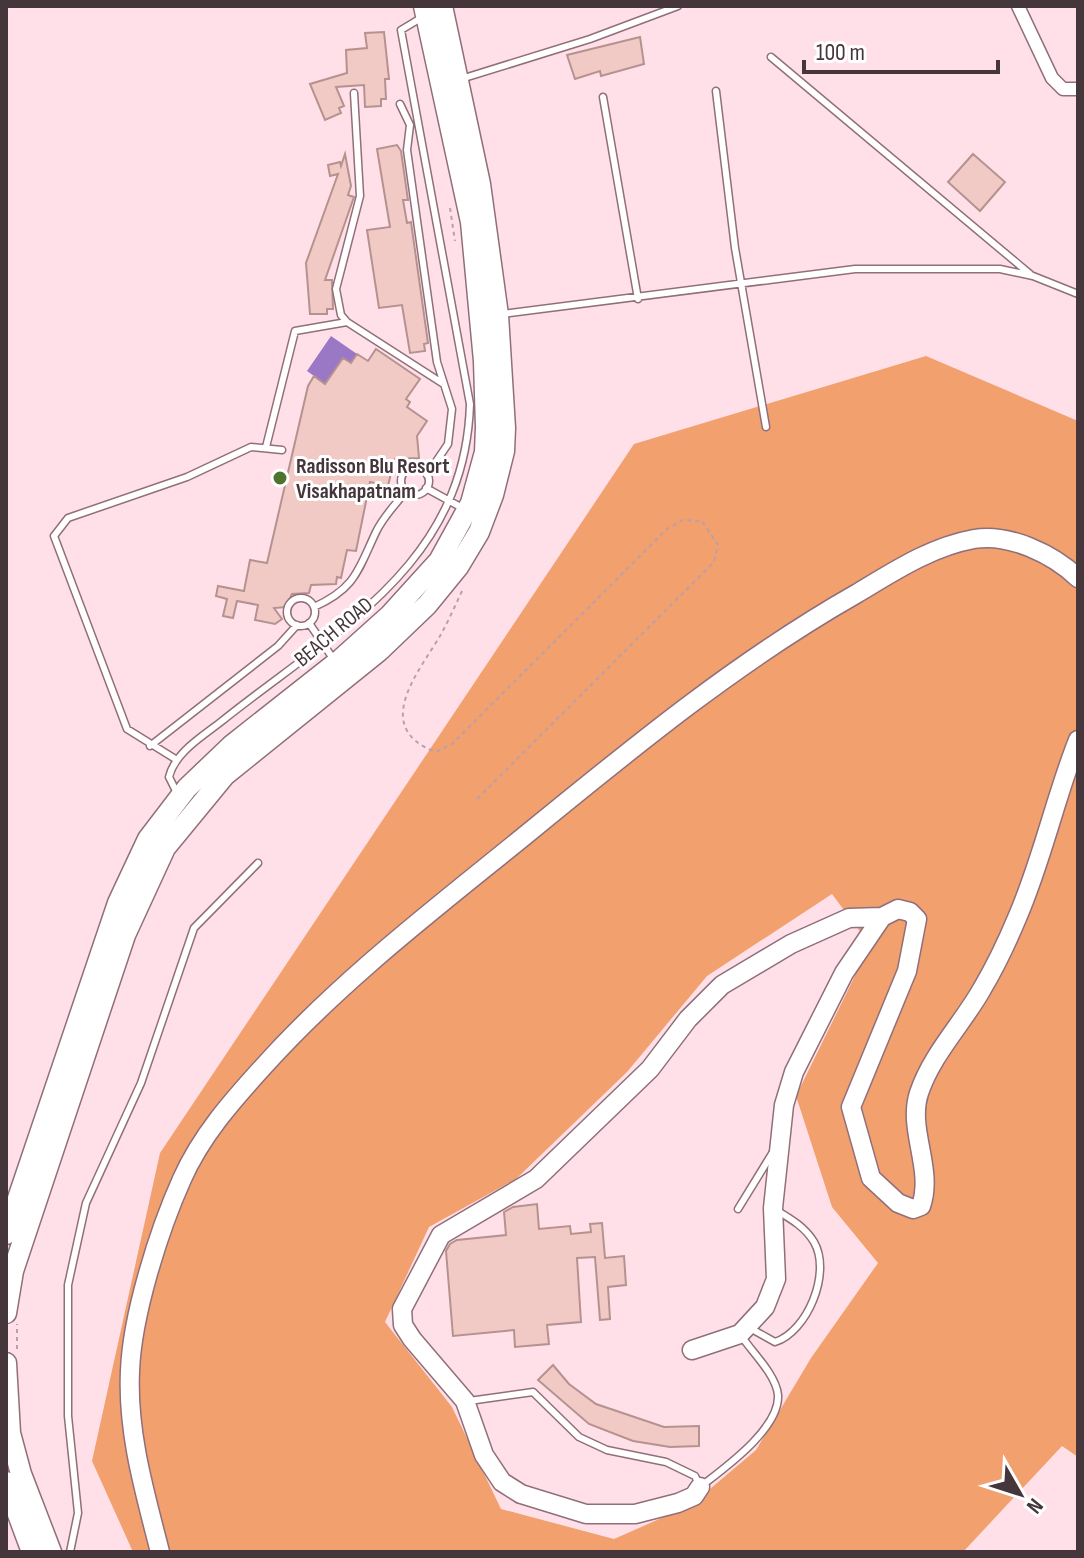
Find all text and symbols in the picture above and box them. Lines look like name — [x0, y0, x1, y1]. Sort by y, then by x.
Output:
scale bar — [804, 24, 998, 74]
text: 100 m — [816, 38, 865, 67]
place label: Radisson Blu Resort Visakhapatnam — [296, 453, 449, 505]
marker: Radisson Blu Resort Visakhapatnam — [271, 469, 289, 487]
street label: BEACH ROAD — [289, 592, 379, 673]
north arrow — [980, 1454, 1060, 1534]
text: N — [1020, 1493, 1049, 1519]

